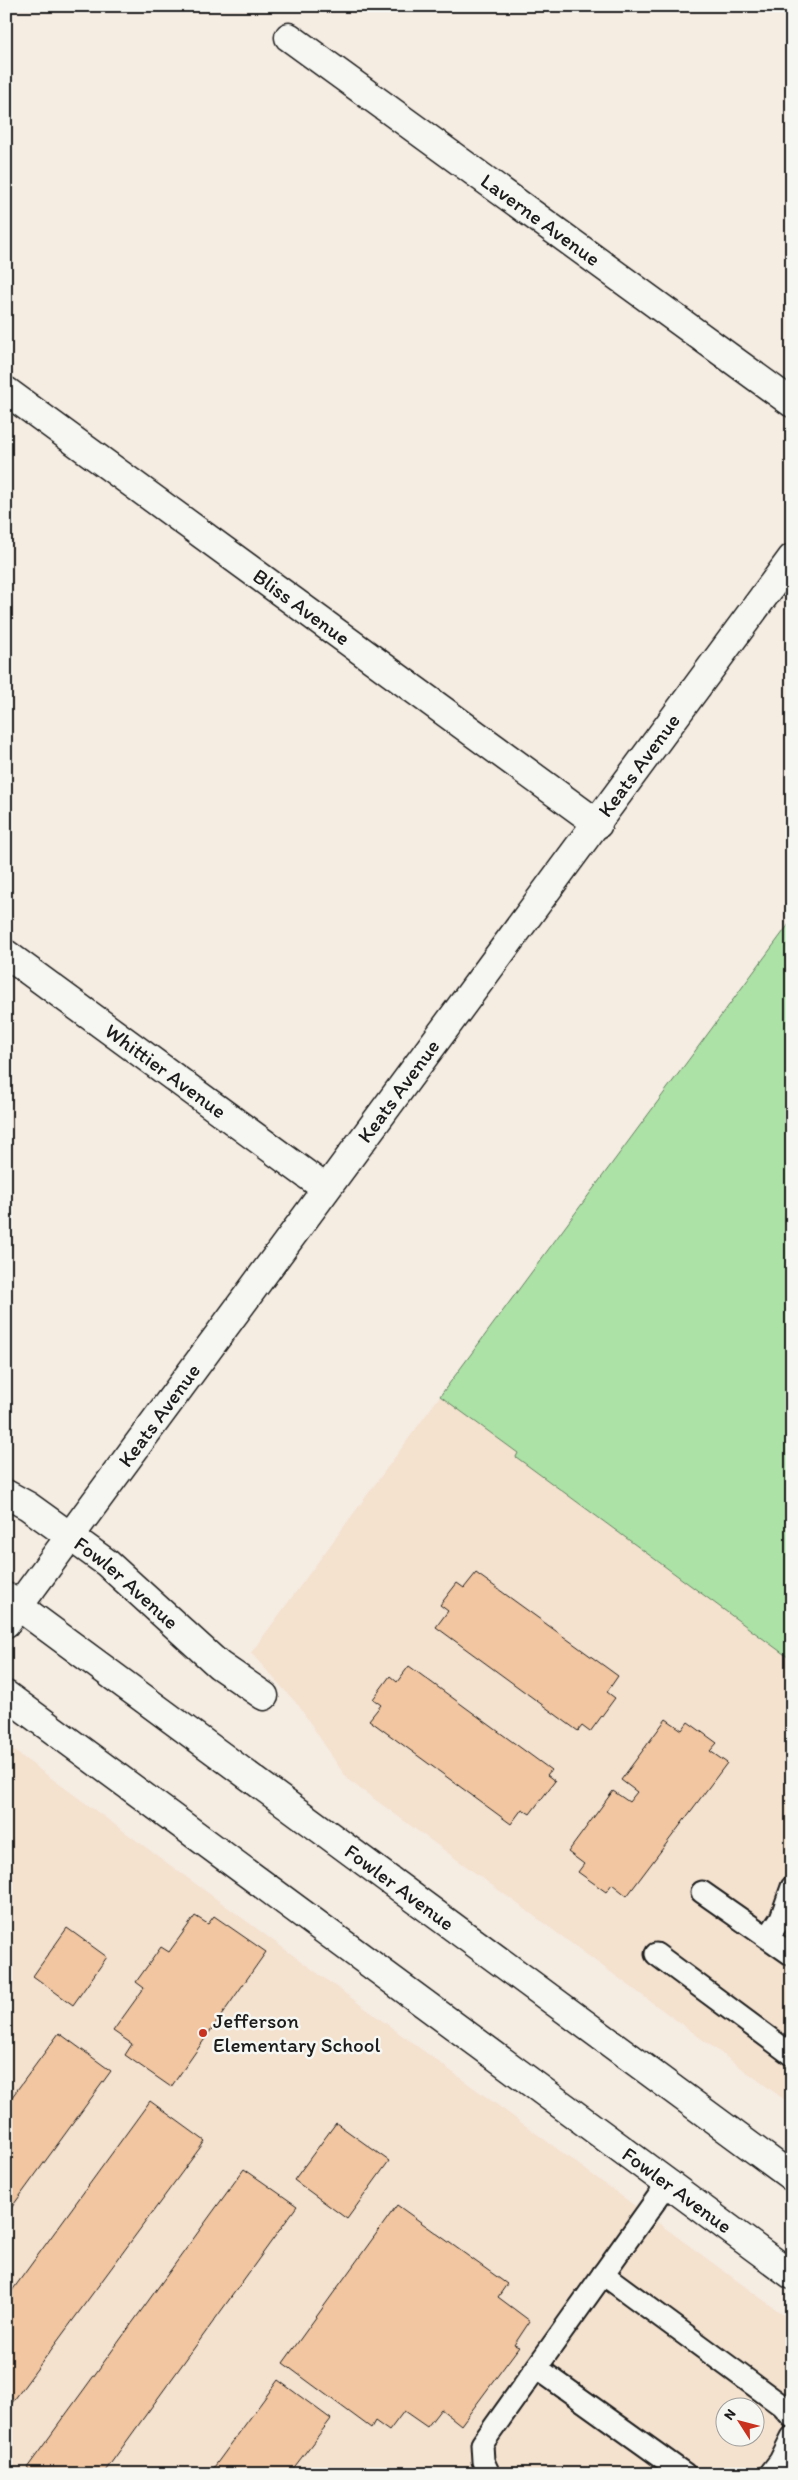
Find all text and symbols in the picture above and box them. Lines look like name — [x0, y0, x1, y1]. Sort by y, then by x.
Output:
street label: Laverne Avenue — [476, 168, 605, 271]
street label: Bliss Avenue — [248, 563, 355, 650]
street label: Keats Avenue — [592, 708, 685, 822]
street label: Whittier Avenue — [100, 1018, 232, 1124]
street label: Keats Avenue — [352, 1034, 445, 1148]
street label: Keats Avenue — [112, 1358, 205, 1472]
street label: Fowler Avenue — [70, 1531, 184, 1634]
street label: Fowler Avenue — [340, 1838, 460, 1936]
place label: Jefferson Elementary School — [213, 2008, 381, 2057]
marker: Jefferson Elementary School — [197, 2027, 209, 2039]
street label: Fowler Avenue — [618, 2141, 737, 2238]
north arrow — [716, 2398, 766, 2448]
text: N — [720, 2406, 740, 2423]

